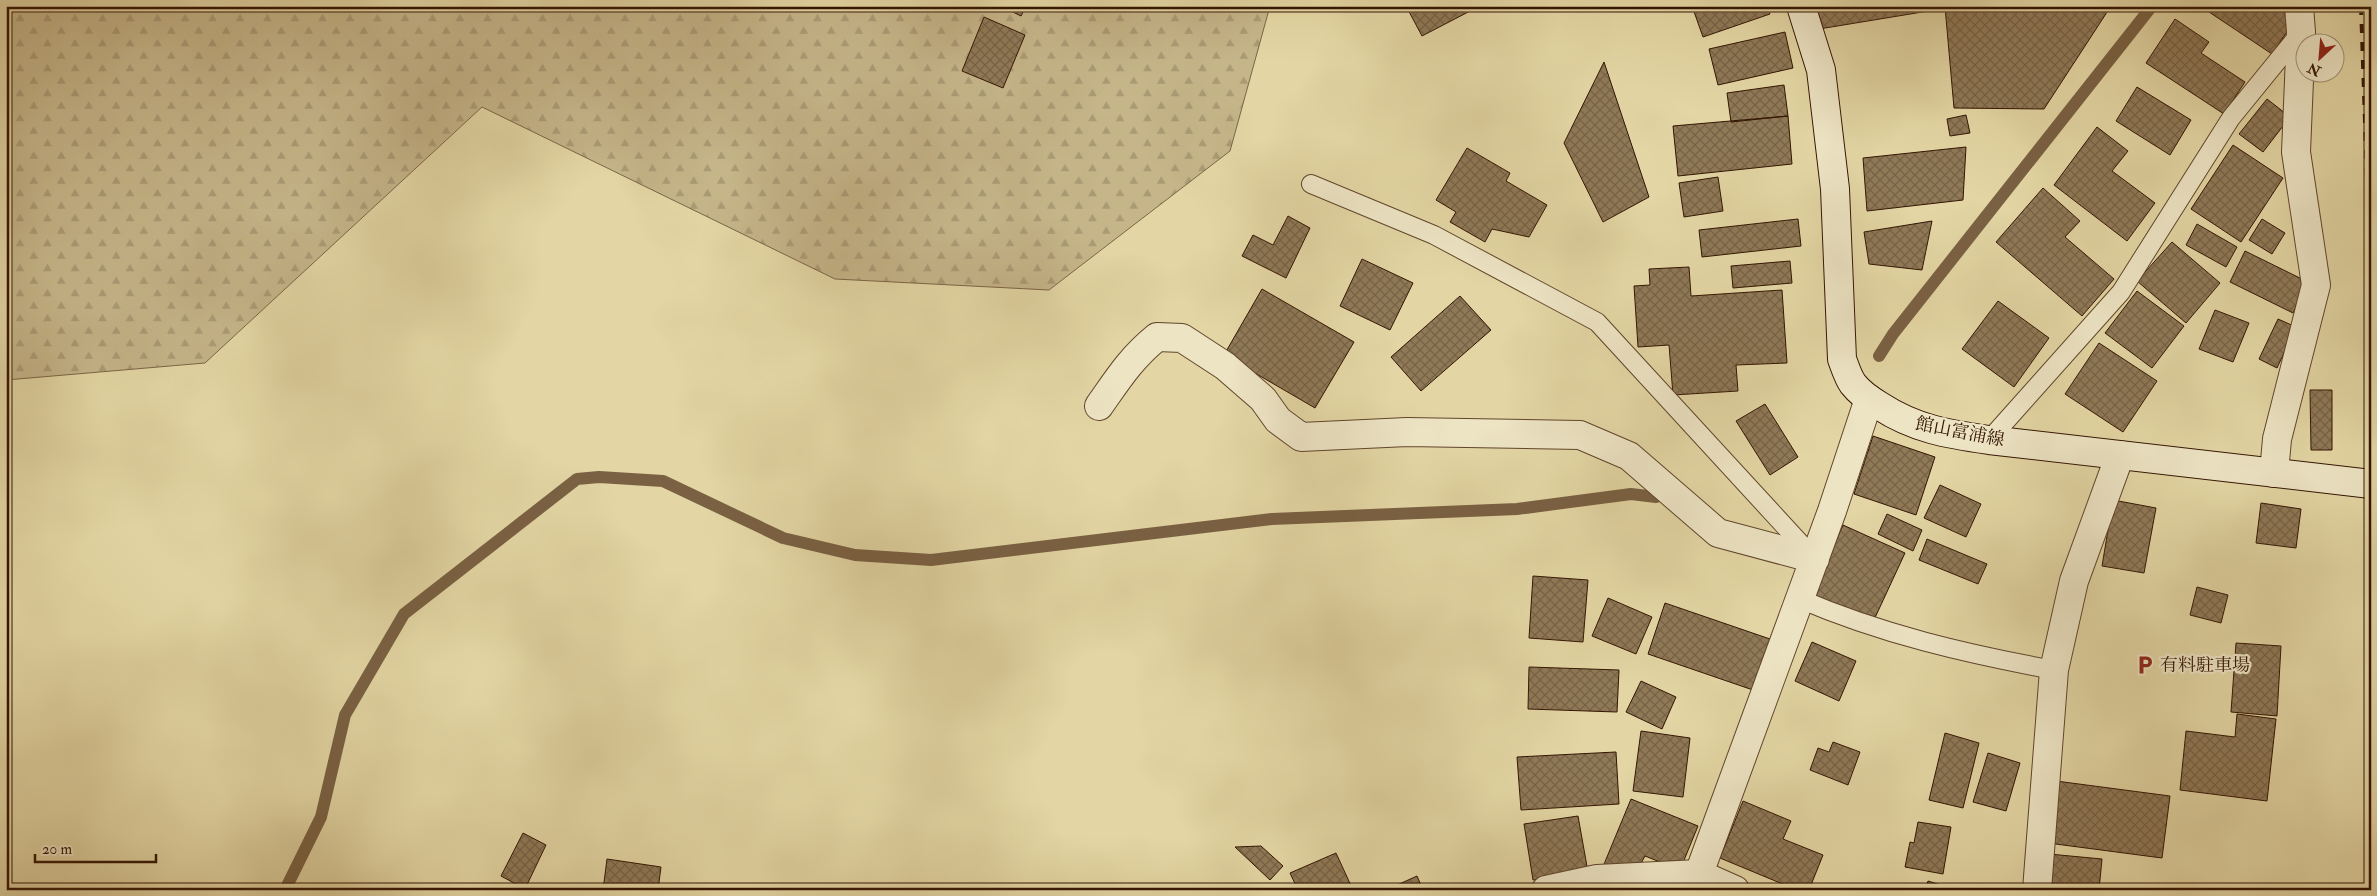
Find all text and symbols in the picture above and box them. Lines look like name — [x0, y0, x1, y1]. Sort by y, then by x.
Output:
north arrow — [2294, 32, 2344, 82]
text: N — [2305, 59, 2325, 80]
street label: 館山富浦線 — [1914, 412, 2006, 452]
parking icon: 有料駐車場 — [2134, 654, 2156, 676]
place label: 有料駐車場 — [2160, 654, 2250, 677]
scale bar — [35, 831, 156, 863]
text: 20 m — [42, 840, 72, 859]

